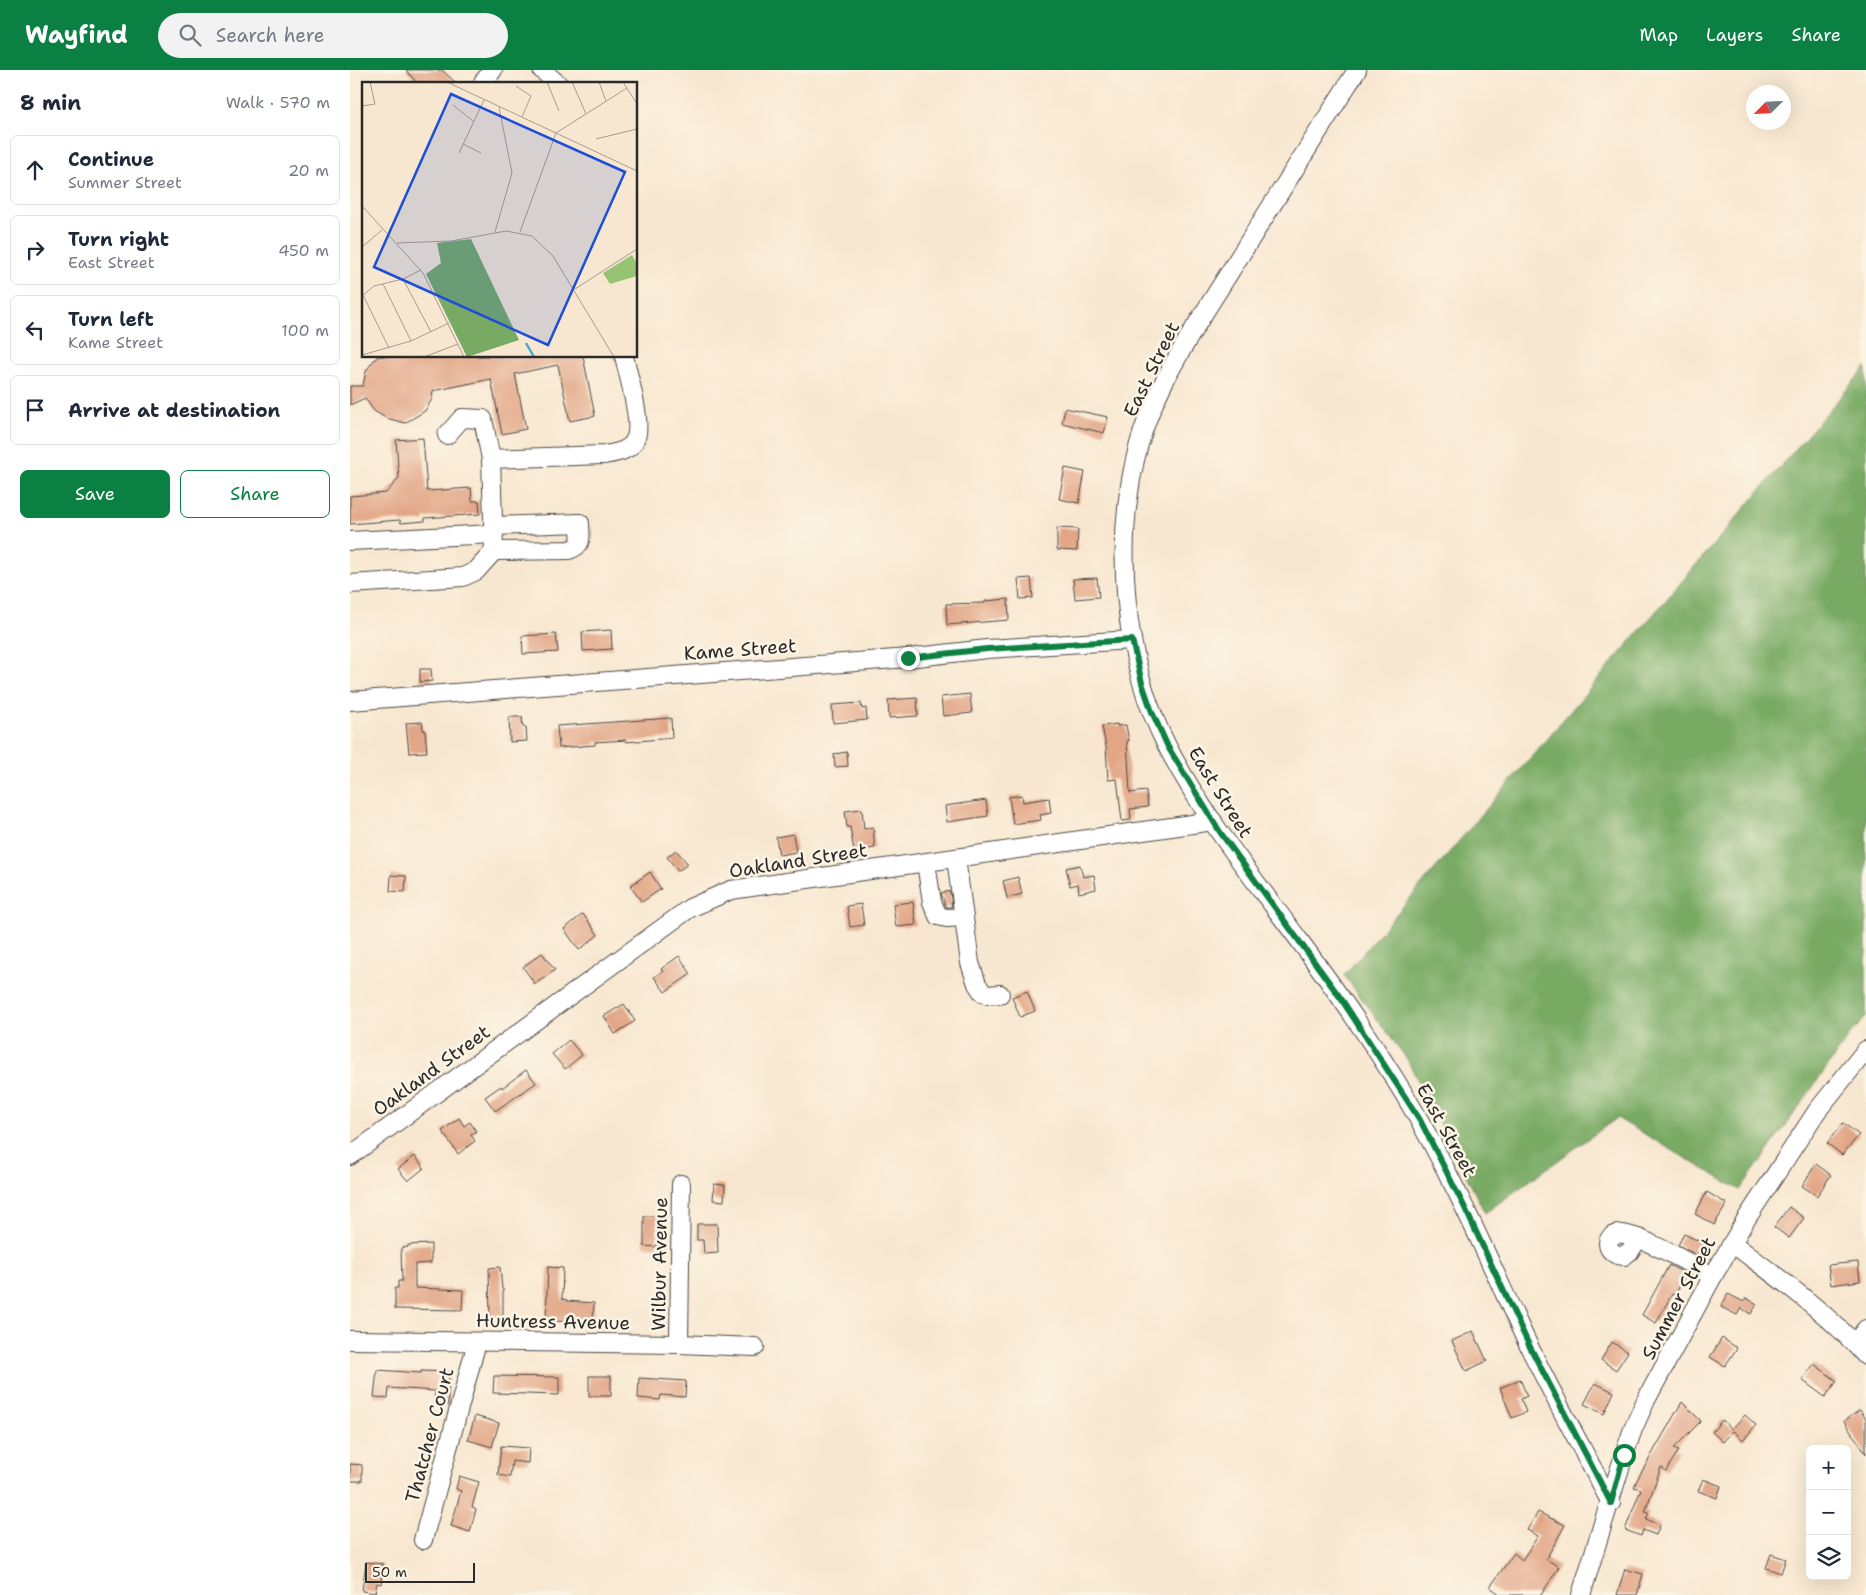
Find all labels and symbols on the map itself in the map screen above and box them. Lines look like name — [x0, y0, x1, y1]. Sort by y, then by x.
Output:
inset map — [362, 82, 638, 358]
north arrow — [1746, 85, 1791, 130]
street label: East Street — [1118, 317, 1185, 421]
street label: Kame Street — [683, 633, 797, 666]
route end — [897, 647, 920, 670]
street label: East Street — [1183, 742, 1258, 843]
street label: Oakland Street — [727, 837, 869, 884]
street label: Oakland Street — [368, 1019, 495, 1121]
street label: East Street — [1411, 1079, 1482, 1181]
street label: Wilbur Avenue — [646, 1197, 673, 1331]
street label: Summer Street — [1636, 1233, 1721, 1364]
street label: Huntress Avenue — [476, 1308, 630, 1335]
street label: Thatcher Court — [399, 1365, 460, 1505]
route start — [1613, 1444, 1636, 1467]
scale bar — [365, 1560, 475, 1583]

